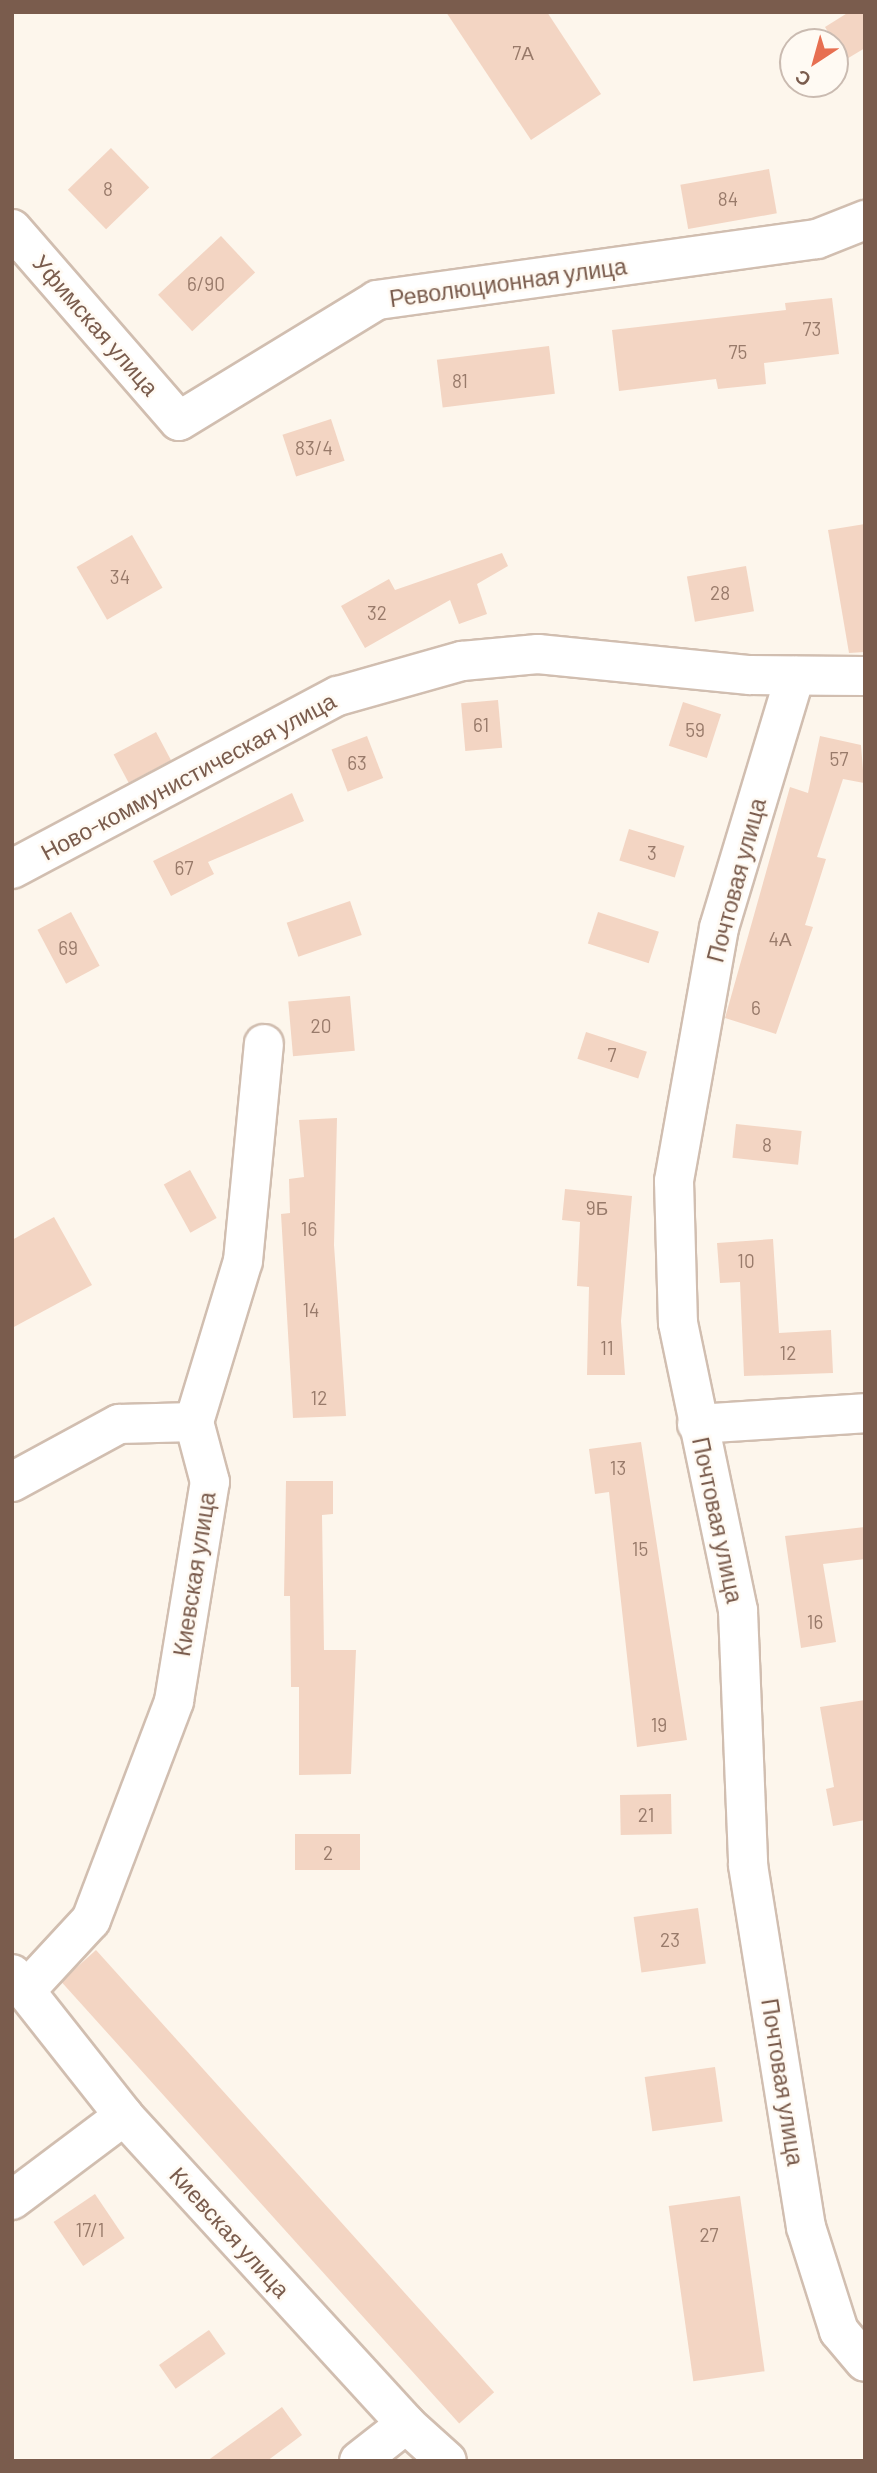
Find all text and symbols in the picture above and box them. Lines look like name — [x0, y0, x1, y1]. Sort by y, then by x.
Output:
north arrow — [779, 28, 849, 98]
house number: 7А — [512, 42, 534, 64]
text: С — [790, 65, 815, 92]
house number: 8 — [103, 178, 113, 200]
house number: 84 — [718, 188, 738, 210]
street label: Уфимская улица — [27, 249, 165, 401]
street label: Революционная улица — [388, 252, 628, 312]
house number: 6/90 — [187, 273, 225, 295]
house number: 73 — [803, 318, 821, 340]
house number: 75 — [729, 341, 747, 363]
house number: 81 — [452, 370, 468, 392]
house number: 83/4 — [295, 437, 333, 459]
house number: 34 — [110, 566, 130, 588]
house number: 28 — [710, 582, 730, 604]
house number: 32 — [367, 602, 387, 624]
street label: Ново-коммунистическая улица — [36, 686, 340, 866]
house number: 61 — [473, 714, 489, 736]
house number: 59 — [685, 719, 705, 741]
house number: 57 — [830, 748, 848, 770]
house number: 63 — [347, 752, 367, 774]
street label: Почтовая улица — [701, 795, 771, 965]
house number: 3 — [647, 842, 657, 864]
house number: 67 — [175, 857, 193, 879]
house number: 4А — [768, 928, 792, 950]
house number: 69 — [58, 937, 78, 959]
house number: 6 — [751, 997, 761, 1019]
house number: 20 — [311, 1015, 331, 1037]
house number: 7 — [608, 1044, 616, 1066]
house number: 8 — [762, 1134, 772, 1156]
house number: 9Б — [586, 1197, 608, 1219]
house number: 16 — [301, 1218, 317, 1240]
house number: 10 — [737, 1250, 755, 1272]
house number: 14 — [302, 1299, 320, 1321]
house number: 11 — [600, 1337, 614, 1359]
house number: 12 — [780, 1342, 796, 1364]
house number: 12 — [311, 1387, 327, 1409]
street label: Почтовая улица — [687, 1435, 749, 1605]
house number: 13 — [610, 1457, 626, 1479]
street label: Киевская улица — [167, 1490, 221, 1658]
house number: 15 — [632, 1538, 648, 1560]
house number: 16 — [807, 1611, 823, 1633]
house number: 19 — [651, 1714, 667, 1736]
house number: 21 — [638, 1804, 654, 1826]
house number: 2 — [323, 1842, 333, 1864]
house number: 23 — [660, 1929, 680, 1951]
street label: Почтовая улица — [756, 1996, 810, 2168]
street label: Киевская улица — [164, 2161, 296, 2303]
house number: 17/1 — [76, 2219, 104, 2241]
house number: 27 — [699, 2224, 719, 2246]

